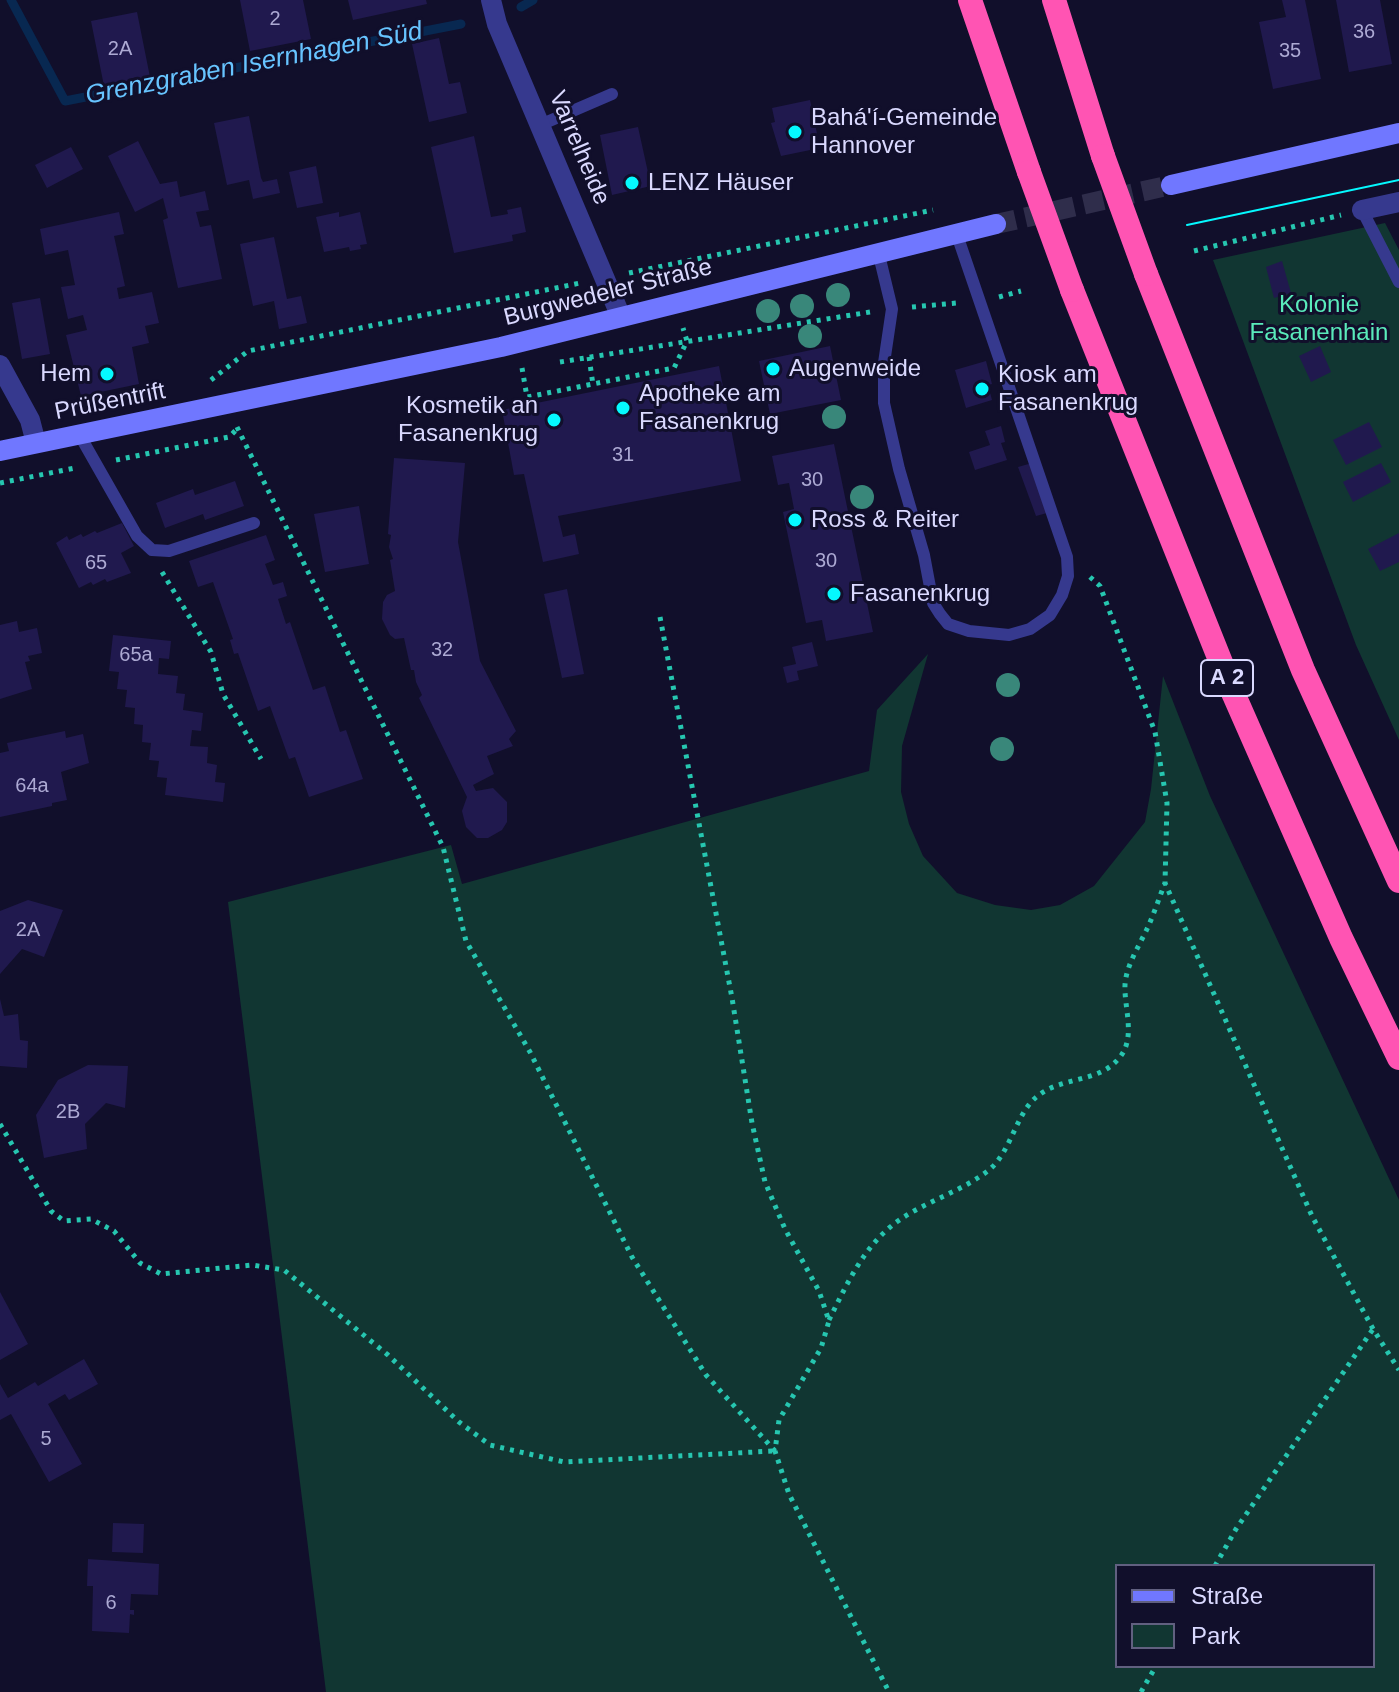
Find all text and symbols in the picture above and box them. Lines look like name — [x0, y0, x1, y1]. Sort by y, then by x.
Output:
house number: 2 — [269, 7, 281, 31]
water label: Grenzgraben Isernhagen Süd — [83, 16, 425, 112]
house number: 36 — [1353, 20, 1375, 44]
house number: 2A — [108, 37, 132, 61]
house number: 35 — [1279, 39, 1301, 63]
street label: Varrelheide — [542, 87, 616, 209]
place label: Bahá'í-Gemeinde Hannover — [811, 104, 997, 160]
marker: Bahá'í-Gemeinde Hannover — [786, 123, 804, 141]
place label: LENZ Häuser — [648, 169, 793, 197]
marker: LENZ Häuser — [623, 174, 641, 192]
street label: Burgwedeler Straße — [501, 253, 715, 333]
park label: Kolonie Fasanenhain — [1250, 291, 1388, 347]
place label: Augenweide — [789, 355, 921, 383]
place label: Hem — [40, 360, 91, 388]
marker: Augenweide — [764, 360, 782, 378]
place label: Kiosk am Fasanenkrug — [998, 361, 1138, 417]
marker: Hem — [98, 365, 116, 383]
street label: Prüßentrift — [52, 377, 168, 427]
place label: Apotheke am Fasanenkrug — [639, 380, 780, 436]
marker: Kiosk am Fasanenkrug — [973, 380, 991, 398]
place label: Kosmetik an Fasanenkrug — [398, 392, 538, 448]
marker: Apotheke am Fasanenkrug — [614, 399, 632, 417]
marker: Kosmetik an Fasanenkrug — [545, 411, 563, 429]
house number: 31 — [612, 443, 634, 467]
house number: 30 — [801, 468, 823, 492]
place label: Ross & Reiter — [811, 506, 959, 534]
marker: Ross & Reiter — [786, 511, 804, 529]
house number: 30 — [815, 549, 837, 573]
house number: 65 — [85, 551, 107, 575]
place label: Fasanenkrug — [850, 580, 990, 608]
marker: Fasanenkrug — [825, 585, 843, 603]
house number: 32 — [431, 638, 453, 662]
house number: 65a — [119, 643, 153, 667]
road number: A 2 — [1201, 660, 1253, 696]
house number: 64a — [15, 774, 49, 798]
house number: 2A — [16, 918, 40, 942]
house number: 2B — [56, 1100, 80, 1124]
house number: 5 — [40, 1427, 52, 1451]
legend — [1115, 1564, 1375, 1668]
text: Straße — [1191, 1582, 1263, 1609]
house number: 6 — [105, 1591, 117, 1615]
text: Park — [1191, 1622, 1240, 1649]

